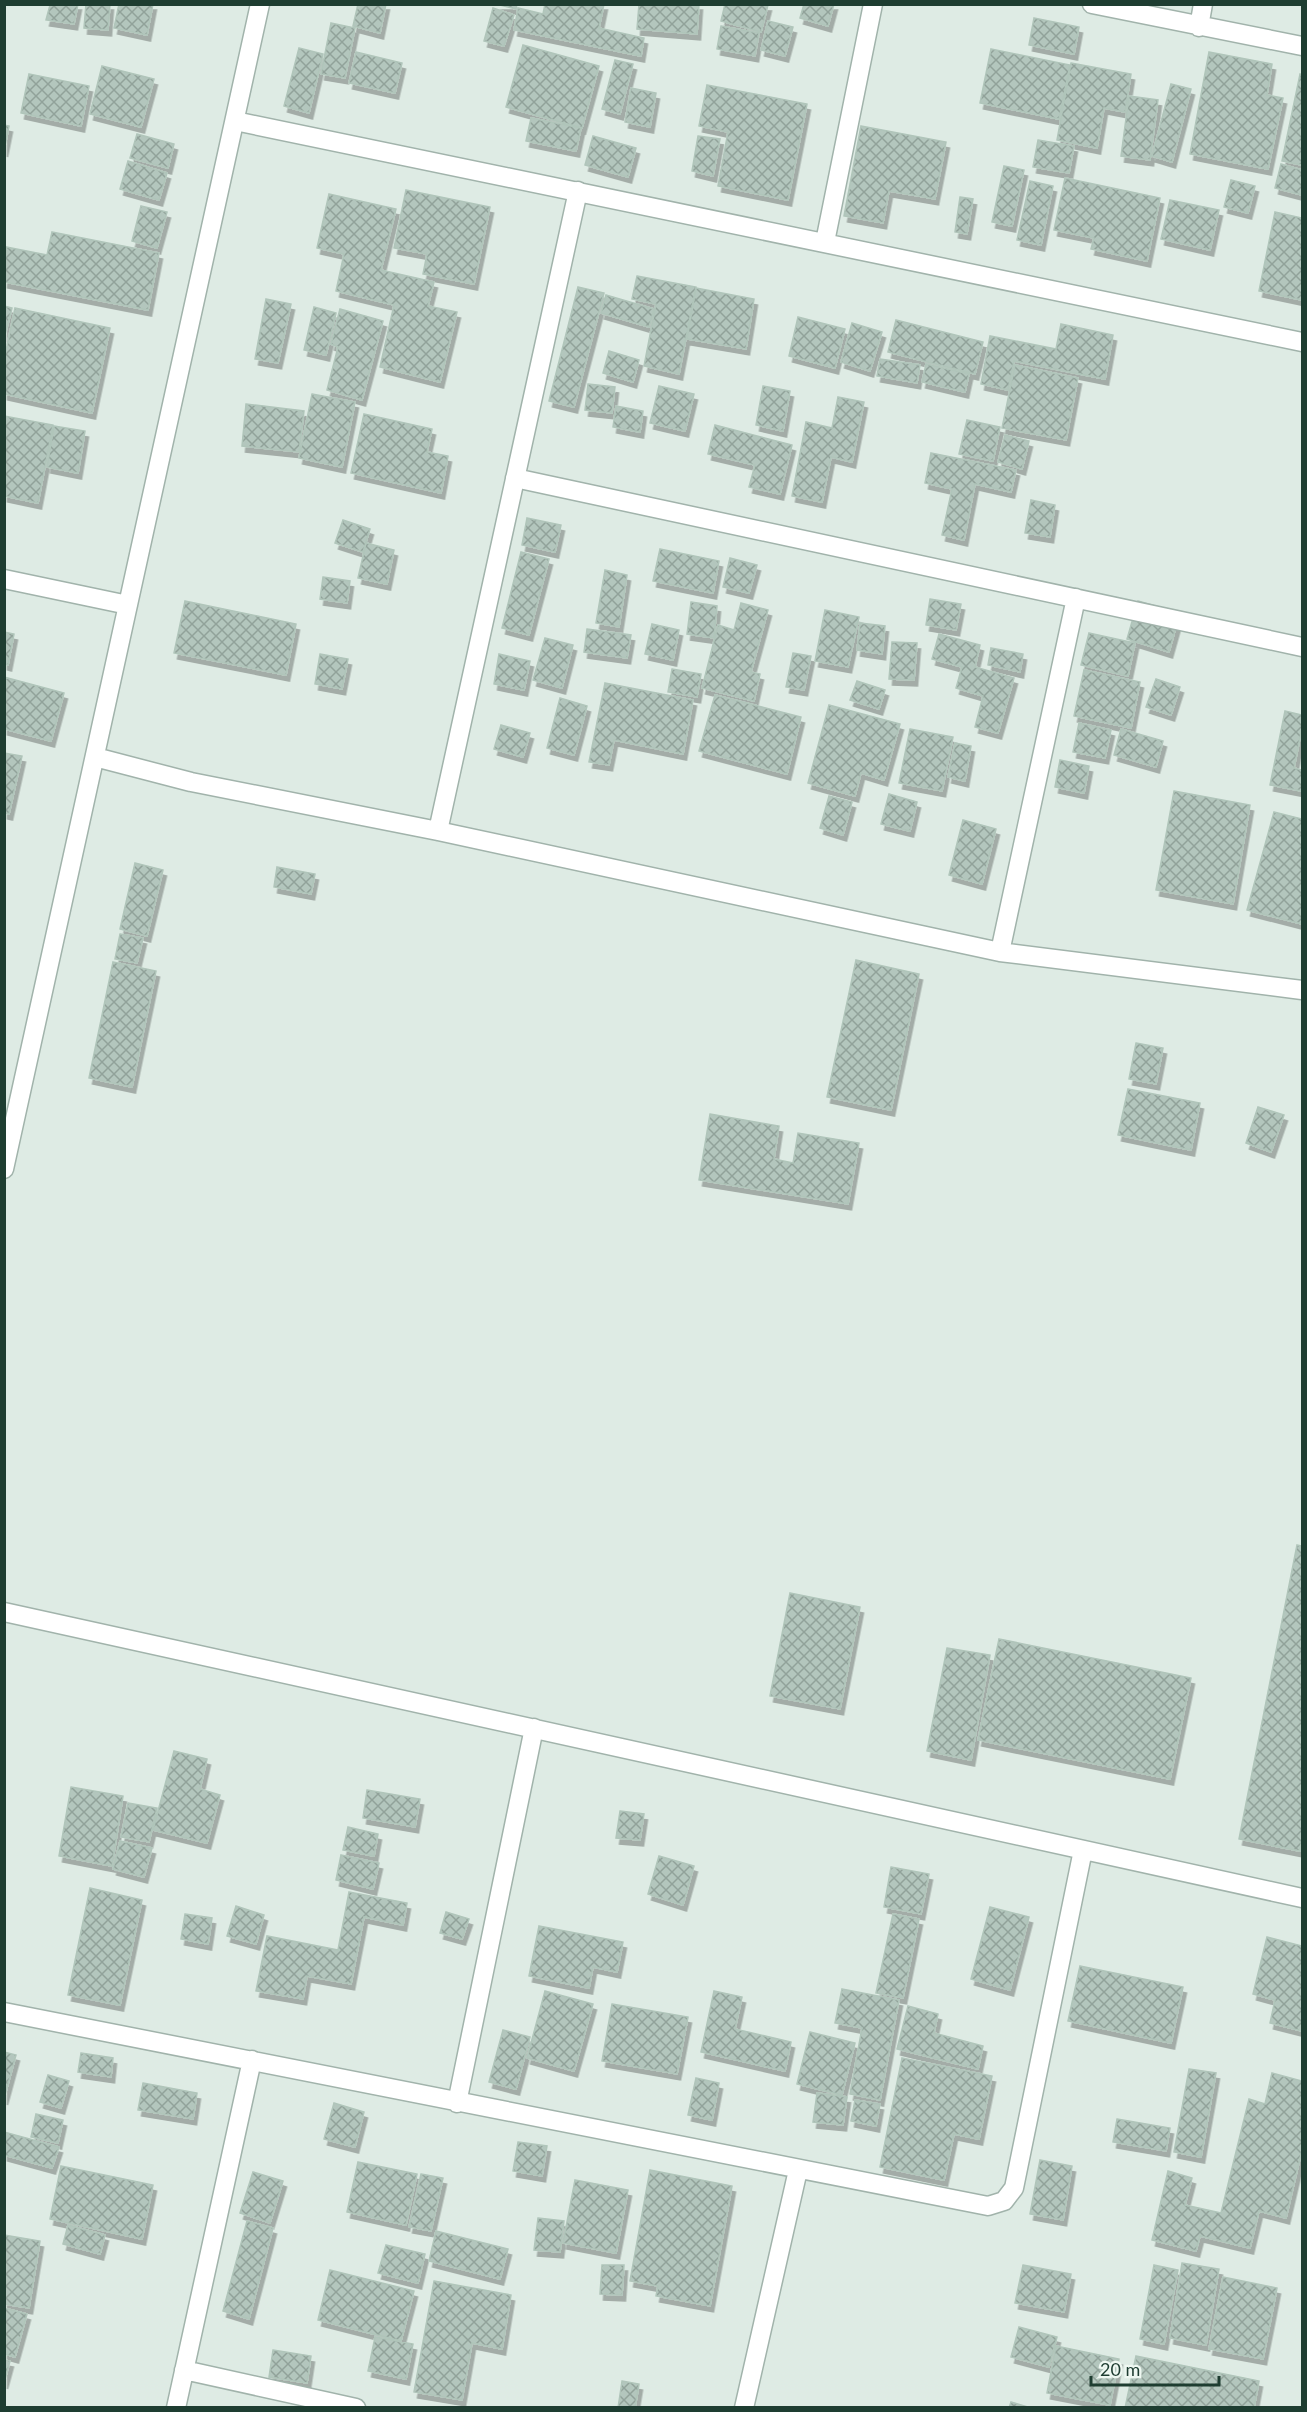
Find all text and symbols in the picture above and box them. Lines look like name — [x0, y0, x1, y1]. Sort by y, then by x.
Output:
scale bar — [1091, 2349, 1218, 2387]
text: 20 m — [1100, 2358, 1140, 2380]

